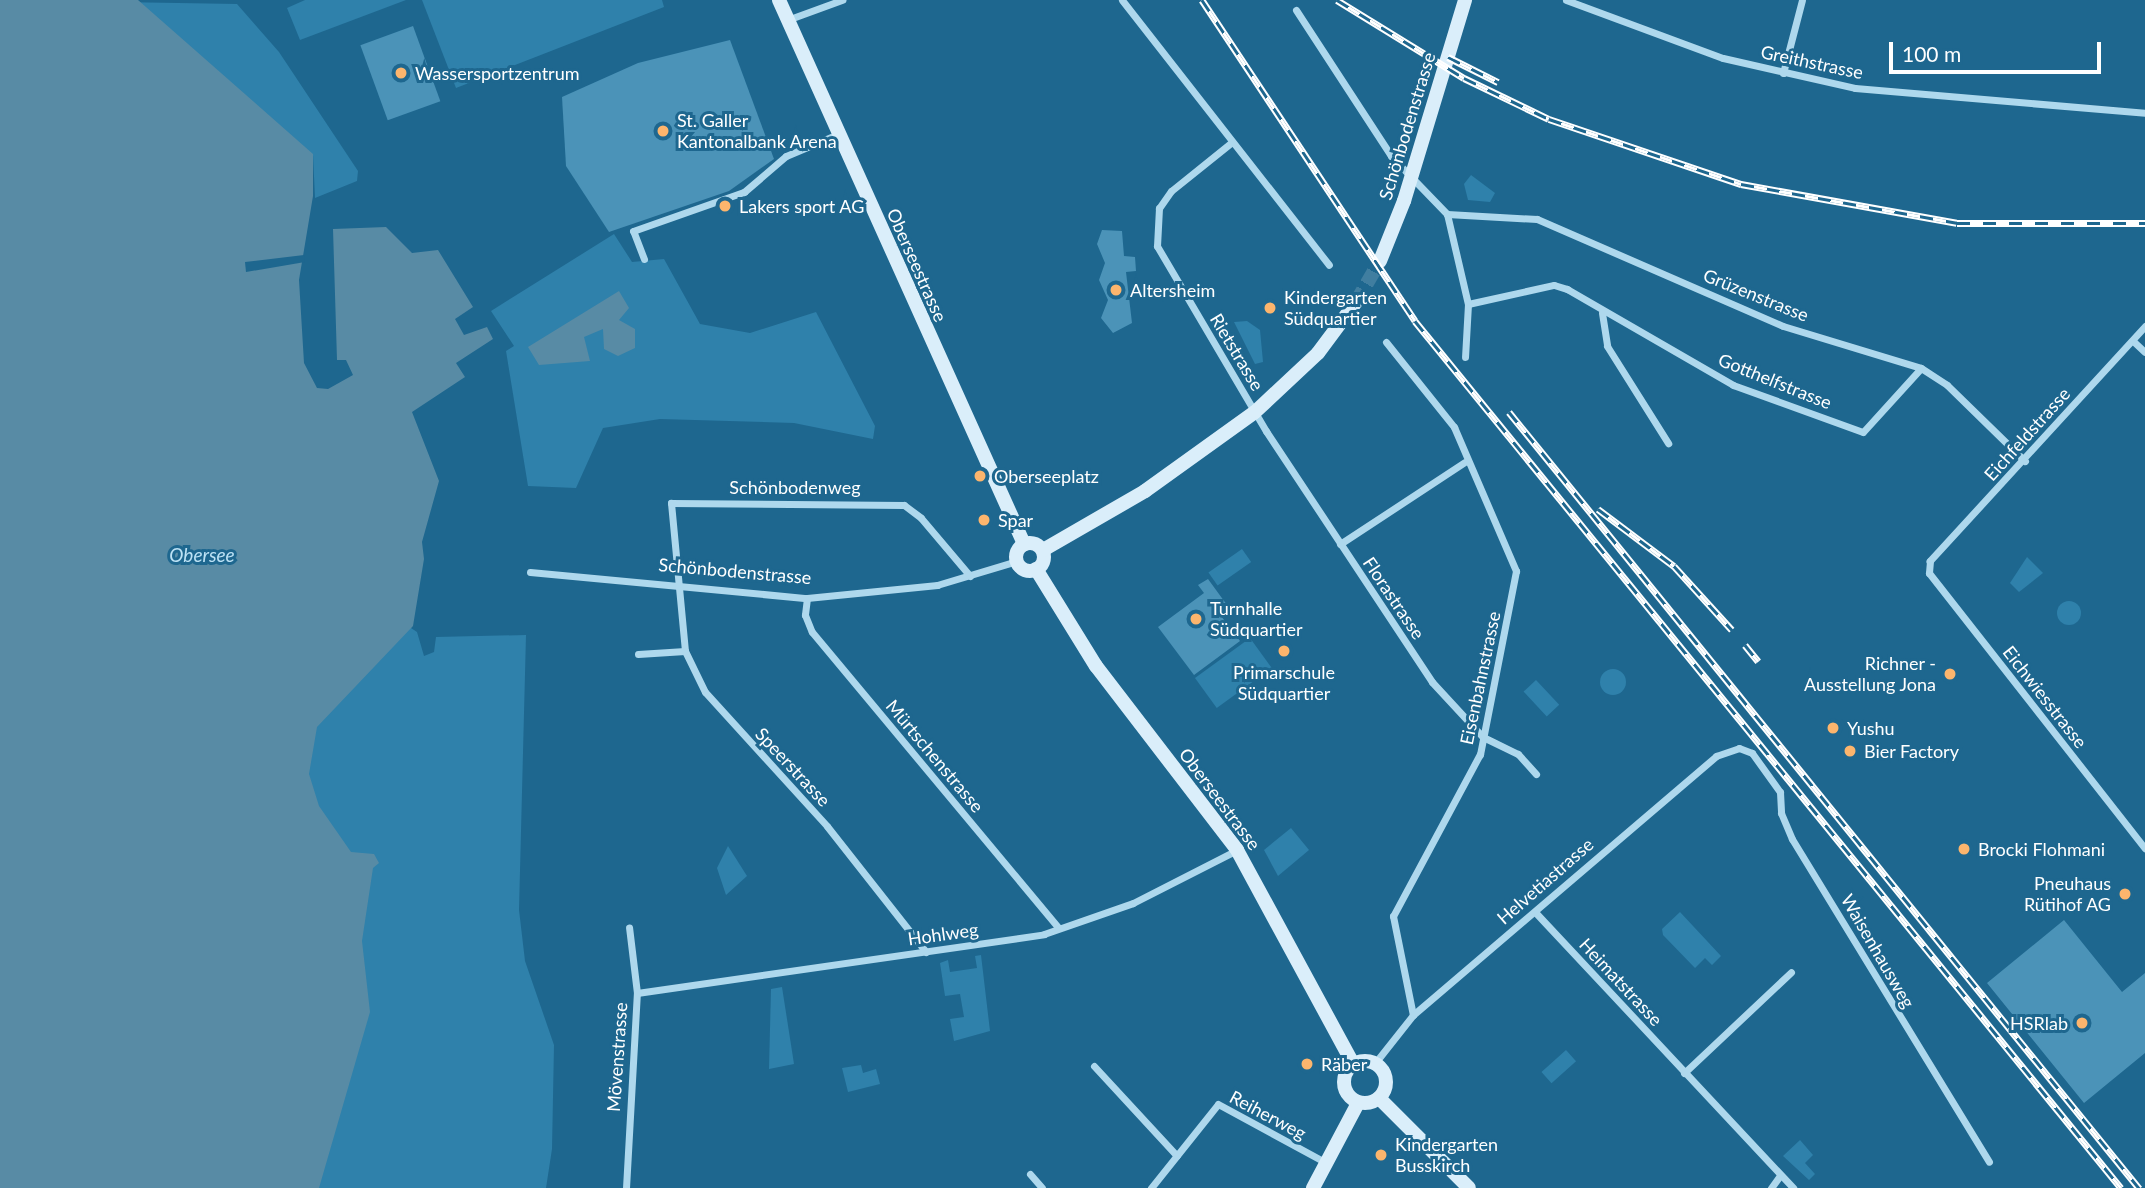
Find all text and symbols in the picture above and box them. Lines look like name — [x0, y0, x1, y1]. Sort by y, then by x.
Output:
scale bar — [1893, 28, 2105, 72]
street label: Greithstrasse — [1759, 41, 1865, 83]
text: 100 m — [1902, 41, 1961, 66]
street label: Schönbodenstrasse — [1374, 50, 1440, 202]
place label: Wassersportzentrum — [415, 62, 579, 84]
marker: Wassersportzentrum — [393, 65, 409, 81]
place label: St. Galler Kantonalbank Arena — [677, 110, 837, 152]
marker: St. Galler Kantonalbank Arena — [655, 123, 671, 139]
place label: Lakers sport AG — [739, 195, 865, 217]
marker: Lakers sport AG — [717, 198, 733, 214]
street label: Oberseestrasse — [882, 205, 952, 325]
street label: Grüzenstrasse — [1700, 264, 1812, 326]
place label: Altersheim — [1130, 279, 1215, 301]
marker: Altersheim — [1108, 282, 1124, 298]
place label: Kindergarten Südquartier — [1284, 287, 1387, 330]
marker: Kindergarten Südquartier — [1262, 300, 1278, 316]
street label: Rietstrasse — [1206, 310, 1268, 394]
street label: Gotthelfstrasse — [1715, 348, 1835, 414]
street label: Eichfeldstrasse — [1980, 383, 2074, 485]
place label: Oberseeplatz — [994, 465, 1099, 487]
marker: Oberseeplatz — [972, 468, 988, 484]
street label: Schönbodenweg — [729, 476, 861, 498]
place label: Spar — [998, 509, 1033, 531]
marker: Spar — [976, 512, 992, 528]
water label: Obersee — [169, 544, 235, 566]
street label: Florastrasse — [1359, 553, 1429, 643]
street label: Schönbodenstrasse — [658, 554, 812, 588]
place label: Turnhalle Südquartier — [1210, 598, 1302, 640]
street label: Eisenbahnstrasse — [1455, 609, 1505, 747]
marker: Turnhalle Südquartier — [1188, 611, 1204, 627]
street label: Eichwiesstrasse — [1998, 642, 2092, 752]
marker: Primarschule Südquartier — [1276, 643, 1292, 659]
place label: Richner - Ausstellung Jona — [1803, 653, 1936, 696]
place label: Primarschule Südquartier — [1233, 662, 1335, 704]
marker: Richner - Ausstellung Jona — [1942, 666, 1958, 682]
street label: Mürtschenstrasse — [882, 695, 988, 817]
place label: Yushu — [1847, 717, 1895, 739]
marker: Yushu — [1825, 720, 1841, 736]
street label: Speerstrasse — [751, 723, 835, 811]
place label: Bier Factory — [1864, 740, 1959, 762]
marker: Bier Factory — [1842, 743, 1858, 759]
street label: Oberseestrasse — [1175, 744, 1265, 854]
street label: Helvetiastrasse — [1492, 833, 1598, 929]
place label: Brocki Flohmani — [1978, 838, 2105, 860]
marker: Brocki Flohmani — [1956, 841, 1972, 857]
place label: Pneuhaus Rütihof AG — [2023, 873, 2111, 916]
marker: Pneuhaus Rütihof AG — [2117, 886, 2133, 902]
street label: Waisenhausweg — [1837, 890, 1919, 1012]
street label: Hohlweg — [906, 918, 980, 950]
street label: Heimatstrasse — [1575, 934, 1667, 1030]
street label: Mövenstrasse — [602, 1002, 632, 1112]
place label: HSRlab — [2010, 1012, 2068, 1034]
marker: HSRlab — [2074, 1015, 2090, 1031]
place label: Räber — [1321, 1053, 1367, 1075]
marker: Räber — [1299, 1056, 1315, 1072]
street label: Reiherweg — [1226, 1086, 1310, 1144]
place label: Kindergarten Busskirch — [1395, 1134, 1498, 1176]
marker: Kindergarten Busskirch — [1373, 1147, 1389, 1163]

